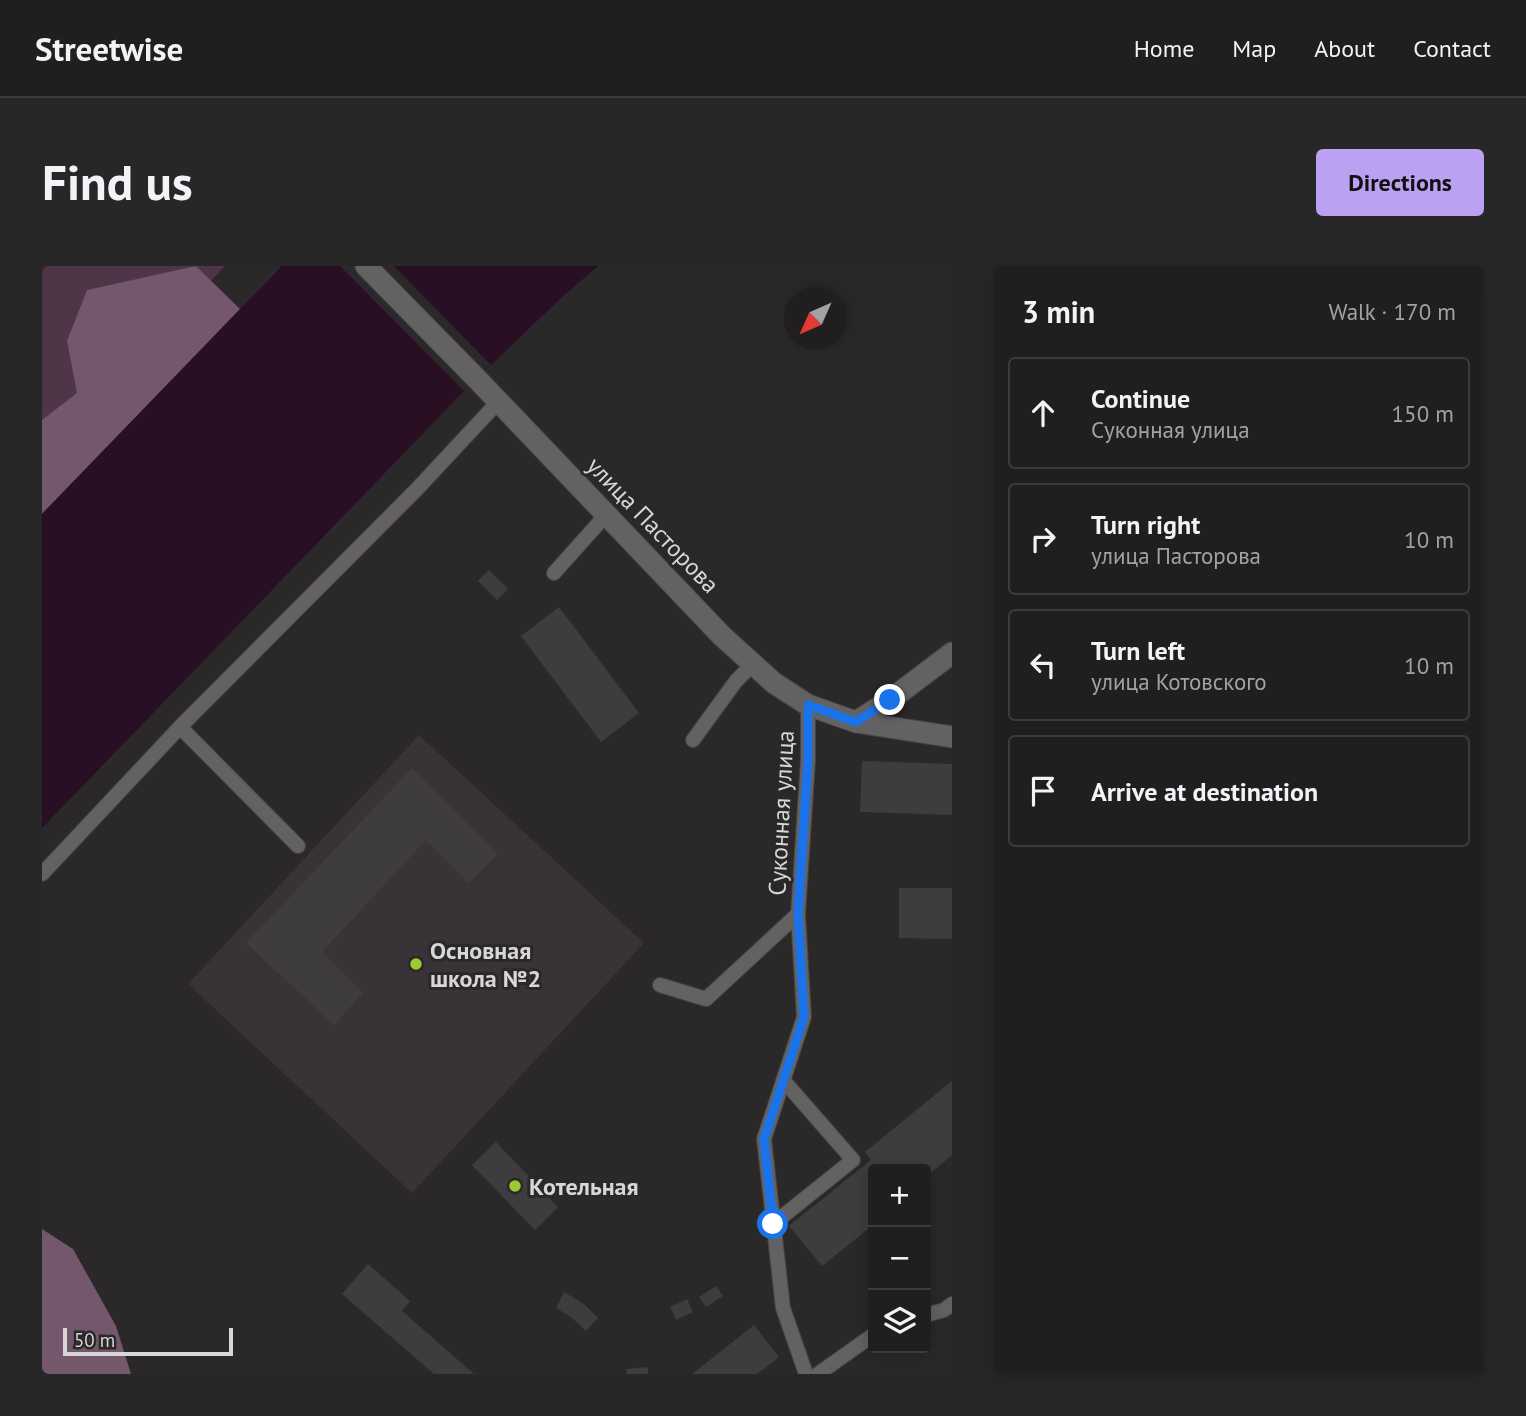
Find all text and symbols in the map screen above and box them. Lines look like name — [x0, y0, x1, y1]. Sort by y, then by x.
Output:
text: Streetwise — [35, 27, 183, 70]
text: Home — [1134, 33, 1194, 64]
text: Map — [1232, 33, 1276, 64]
text: About — [1314, 33, 1375, 64]
text: Contact — [1413, 33, 1491, 64]
button: Directions — [1316, 149, 1484, 216]
text: Find us — [42, 150, 193, 214]
north arrow — [784, 287, 847, 350]
text: 3 min — [1022, 292, 1095, 331]
text: Walk · 170 m — [1329, 297, 1456, 326]
text: Continue — [1091, 382, 1190, 415]
icon: ahead — [1024, 394, 1062, 432]
text: 150 m — [1392, 399, 1454, 428]
text: Суконная улица — [1091, 415, 1250, 444]
street label: улица Пасторова — [580, 450, 726, 600]
text: Turn right — [1091, 508, 1200, 541]
icon: right — [1024, 520, 1062, 558]
text: 10 m — [1404, 525, 1454, 554]
text: улица Пасторова — [1091, 541, 1261, 570]
text: Turn left — [1091, 634, 1185, 667]
icon: left — [1024, 646, 1062, 684]
text: 10 m — [1404, 651, 1454, 680]
text: улица Котовского — [1091, 667, 1267, 696]
route end — [874, 684, 905, 715]
street label: Суконная улица — [761, 730, 801, 896]
icon: arrive — [1024, 772, 1062, 810]
text: Arrive at destination — [1091, 775, 1318, 808]
place label: Основная школа №2 — [430, 935, 541, 994]
marker: Основная школа №2 — [408, 956, 424, 972]
map controls — [868, 1164, 931, 1353]
button: + — [868, 1164, 931, 1227]
place label: Котельная — [529, 1171, 639, 1202]
marker: Котельная — [507, 1178, 523, 1194]
route start — [757, 1208, 788, 1239]
button: − — [868, 1227, 931, 1290]
button: layers — [868, 1290, 931, 1353]
scale bar — [63, 1325, 233, 1357]
text: 50 m — [74, 1328, 115, 1352]

